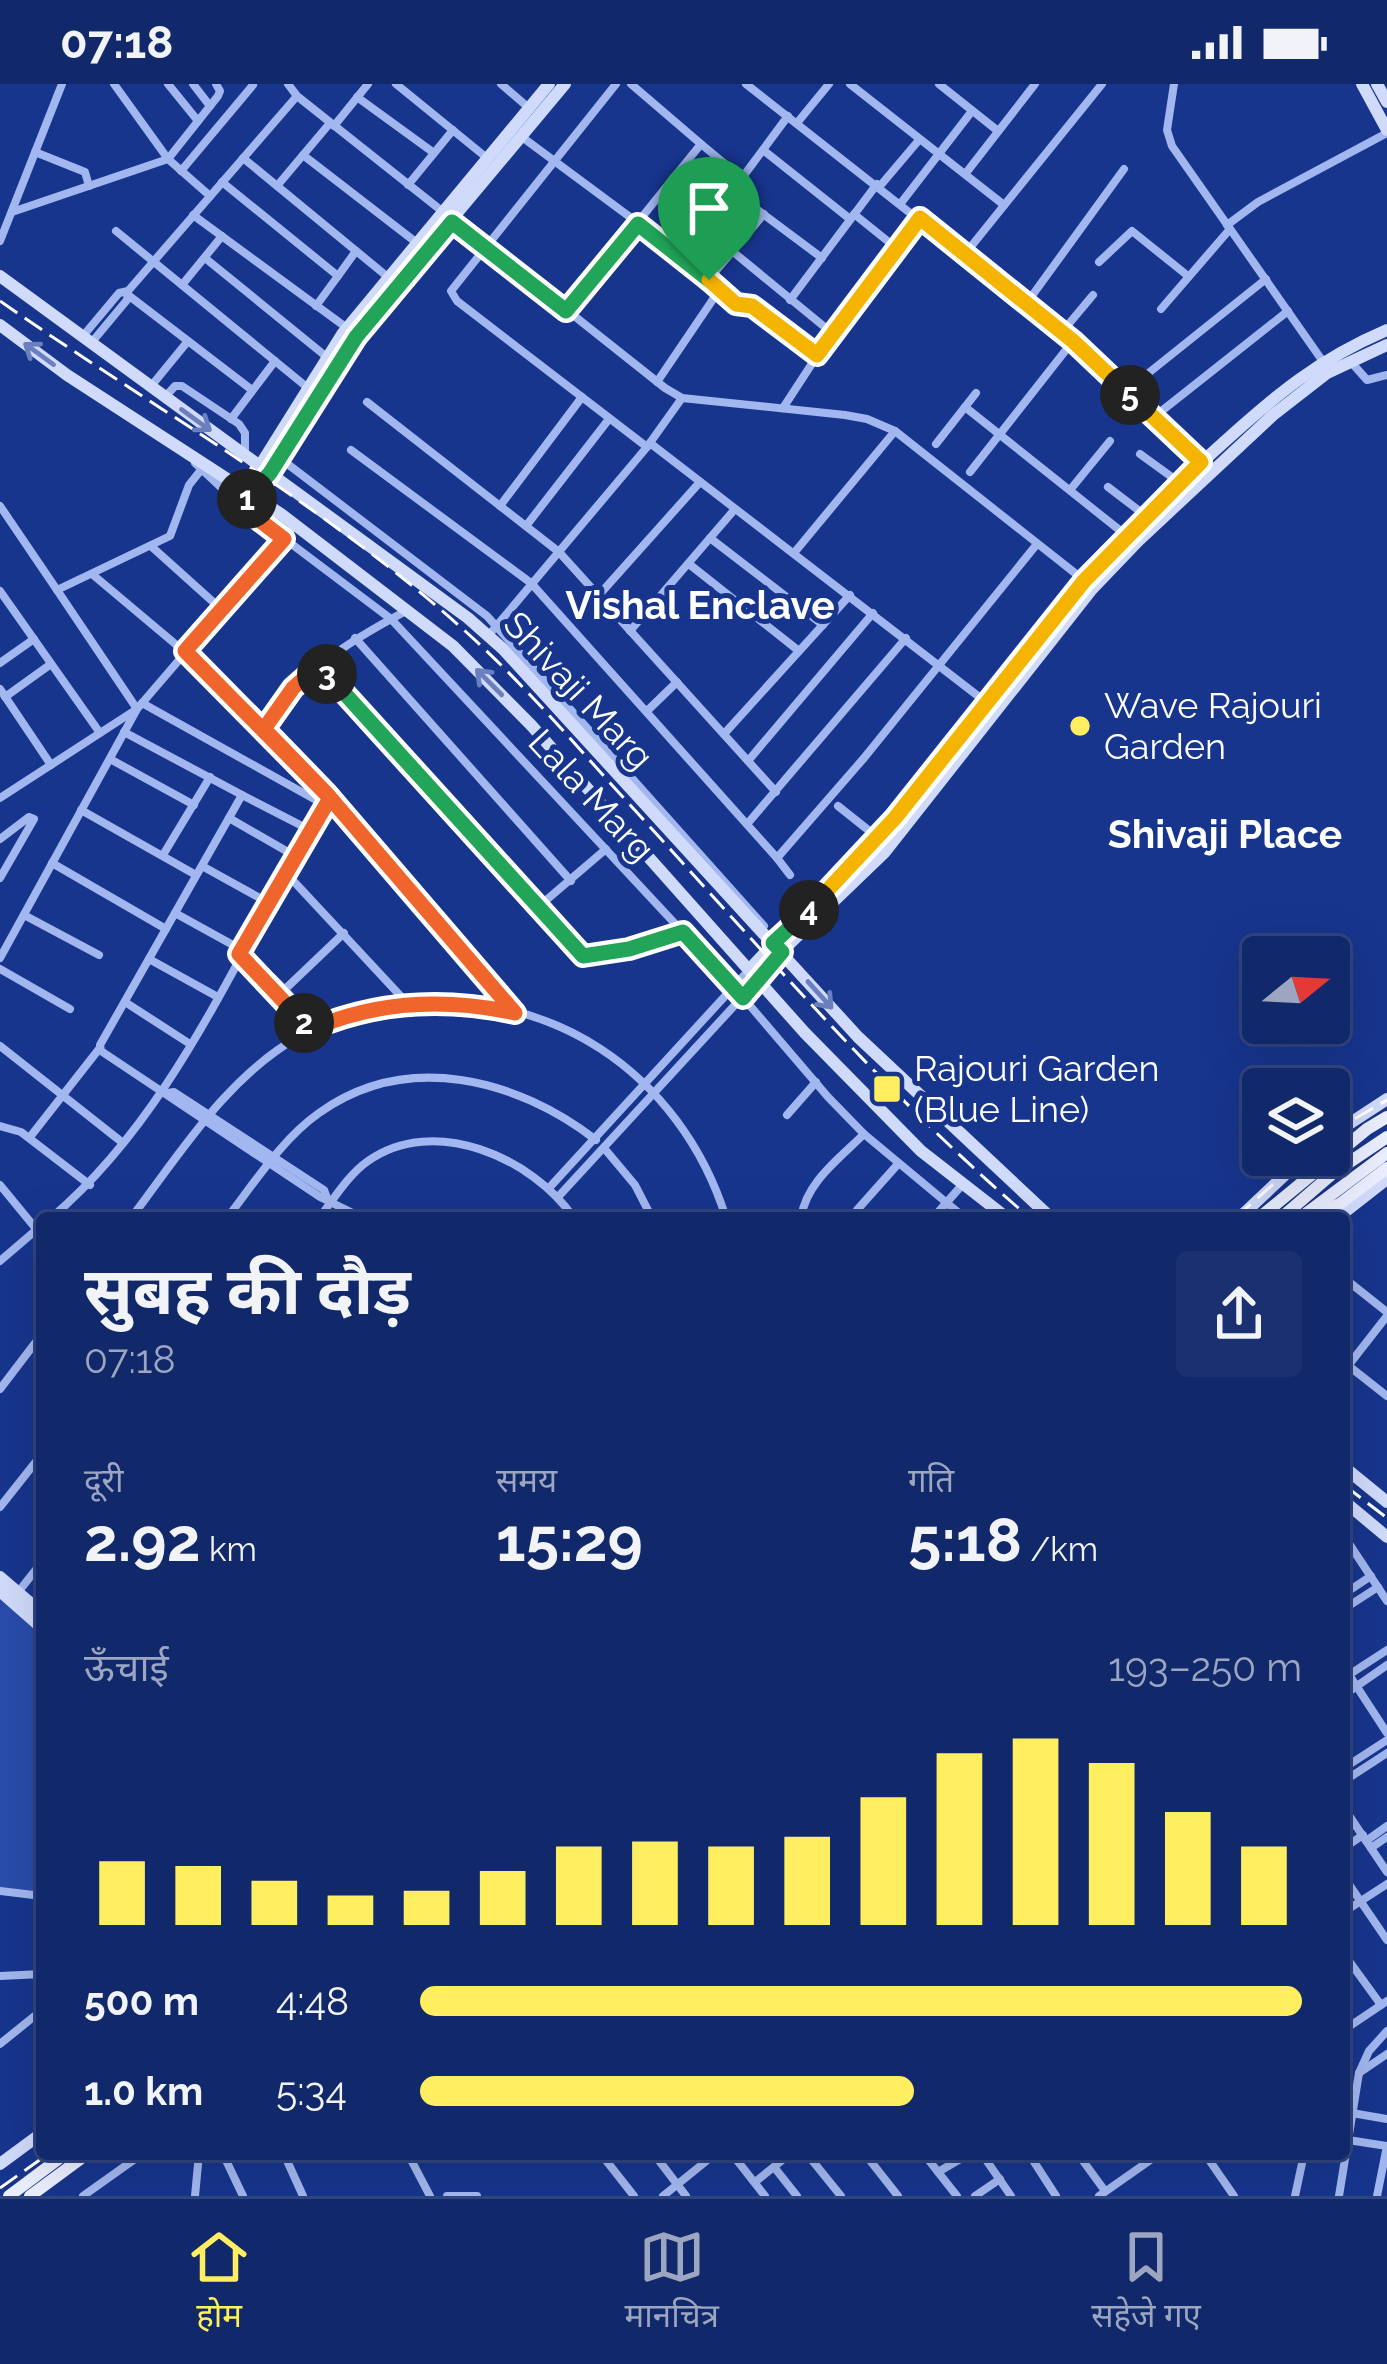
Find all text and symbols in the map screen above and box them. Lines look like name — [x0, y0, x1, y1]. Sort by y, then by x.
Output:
text: 07:18 — [60, 16, 173, 69]
pin — [658, 157, 760, 280]
icon: arrive — [676, 175, 742, 241]
one-way arrow — [23, 342, 56, 367]
pin: 5 — [1100, 365, 1160, 425]
text: 5 — [1121, 375, 1139, 414]
one-way arrow — [179, 406, 212, 432]
pin: 1 — [217, 469, 277, 529]
text: 1 — [239, 479, 255, 518]
district label: Vishal Enclave — [565, 582, 835, 628]
street label: Shivaji Marg — [496, 603, 662, 777]
pin: 3 — [297, 644, 357, 704]
text: 3 — [318, 654, 336, 693]
one-way arrow — [475, 668, 504, 697]
place label: Wave Rajouri Garden — [1104, 684, 1322, 767]
marker: Wave Rajouri Garden — [1067, 713, 1093, 739]
street label: Lala Marg — [521, 720, 663, 870]
district label: Shivaji Place — [1108, 811, 1342, 857]
pin: 4 — [779, 880, 839, 940]
text: 4 — [800, 890, 818, 929]
north arrow — [1242, 936, 1350, 1044]
map controls — [1242, 936, 1350, 1176]
one-way arrow — [806, 979, 833, 1009]
pin: 2 — [274, 993, 334, 1053]
text: 2 — [295, 1003, 313, 1042]
place label: Rajouri Garden (Blue Line) — [914, 1047, 1159, 1130]
button: layers — [1242, 1068, 1350, 1176]
marker: Rajouri Garden (Blue Line) — [871, 1073, 903, 1105]
button: share — [1176, 1251, 1302, 1377]
text: सुबह की दौड़ — [84, 1252, 411, 1329]
text: 07:18 — [84, 1336, 176, 1382]
text: दूरी — [84, 1461, 124, 1500]
text: समय — [496, 1461, 557, 1500]
text: गति — [908, 1461, 954, 1500]
text: 2.92 — [84, 1505, 201, 1575]
text: 15:29 — [496, 1505, 643, 1575]
text: 5:18 — [908, 1505, 1022, 1575]
text: km — [201, 1530, 257, 1569]
text: /km — [1022, 1530, 1098, 1569]
text: ऊँचाई — [84, 1644, 169, 1690]
text: 193–250 m — [1108, 1644, 1302, 1690]
text: 500 m — [84, 1978, 199, 2024]
text: 4:48 — [276, 1978, 349, 2024]
text: 1.0 km — [84, 2068, 203, 2114]
text: 5:34 — [276, 2068, 347, 2114]
tab: होम — [186, 2224, 252, 2340]
tab: मानचित्र — [625, 2224, 719, 2340]
tab: सहेजे गए — [1091, 2224, 1201, 2340]

